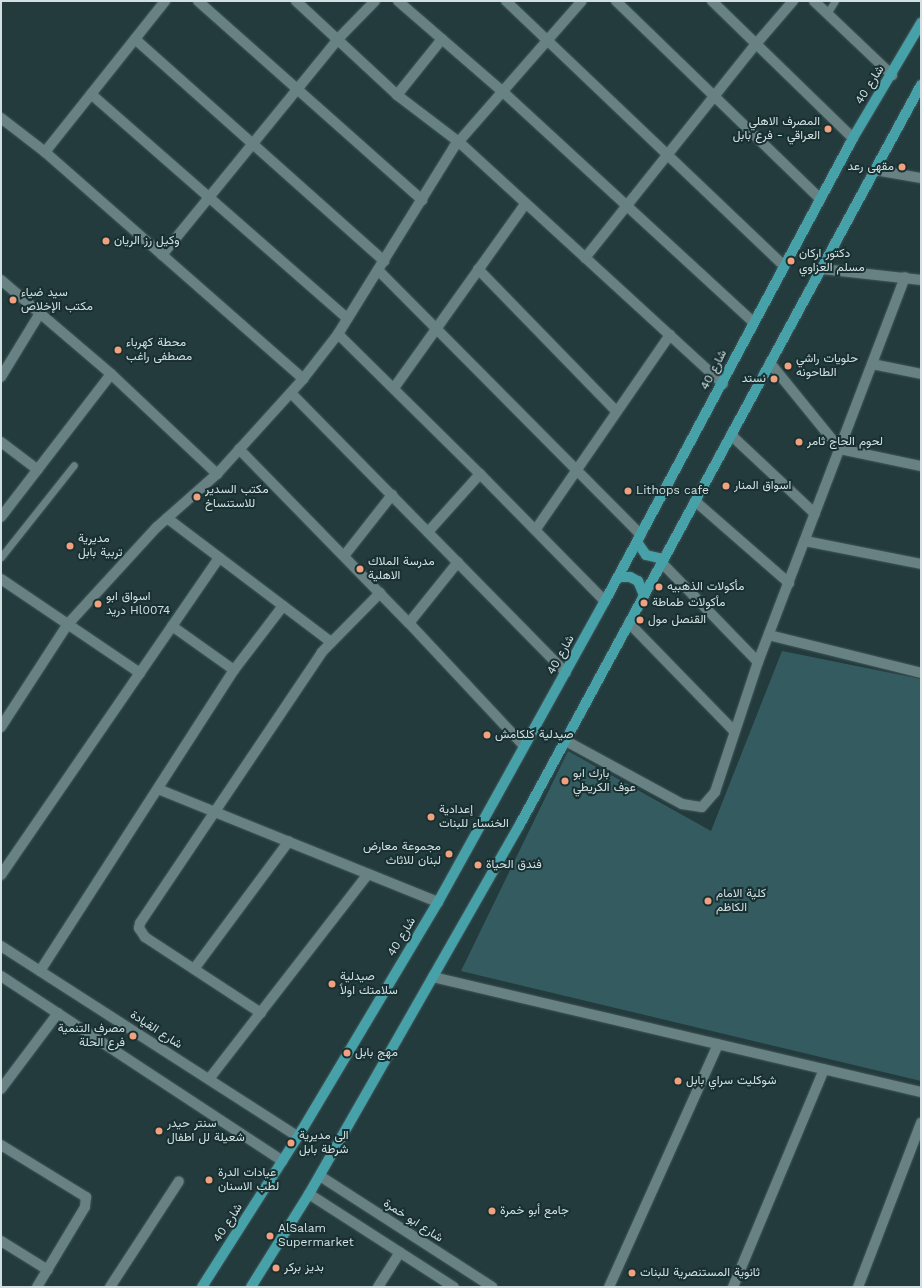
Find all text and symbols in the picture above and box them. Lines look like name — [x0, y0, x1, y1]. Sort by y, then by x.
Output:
street label: شارع 40 — [852, 63, 888, 107]
place label: المصرف الاهلي العراقي - فرع بابل — [733, 115, 820, 143]
marker: المصرف الاهلي العراقي - فرع بابل — [823, 124, 833, 134]
place label: مقهى رعد — [847, 160, 894, 174]
marker: مقهى رعد — [897, 162, 907, 172]
place label: وكيل رز الريان — [114, 234, 180, 248]
marker: وكيل رز الريان — [101, 236, 111, 246]
place label: دكتور اركان مسلم العزاوي — [799, 247, 865, 275]
marker: دكتور اركان مسلم العزاوي — [786, 256, 796, 266]
place label: سيد ضياء مكتب الإخلاص — [21, 286, 93, 314]
marker: سيد ضياء مكتب الإخلاص — [8, 295, 18, 305]
place label: محطة كهرباء مصطفى راغب — [126, 336, 192, 364]
marker: محطة كهرباء مصطفى راغب — [113, 345, 123, 355]
street label: شارع 40 — [698, 348, 730, 392]
place label: حلويات راشي الطاحونه — [796, 352, 858, 380]
marker: حلويات راشي الطاحونه — [783, 361, 793, 371]
place label: نستد — [742, 372, 766, 386]
marker: نستد — [769, 374, 779, 384]
place label: لحوم الحاج ثامر — [807, 435, 883, 449]
marker: لحوم الحاج ثامر — [794, 437, 804, 447]
place label: اسواق المنار — [734, 479, 791, 493]
marker: اسواق المنار — [721, 481, 731, 491]
place label: مكتب السدير للاستنساخ — [205, 483, 269, 511]
place label: Lithops cafe — [636, 484, 709, 498]
marker: Lithops cafe — [623, 486, 633, 496]
marker: مكتب السدير للاستنساخ — [192, 492, 202, 502]
place label: مديرية تربية بابل — [78, 532, 122, 560]
marker: مديرية تربية بابل — [65, 541, 75, 551]
place label: مدرسة الملاك الاهلية — [368, 555, 435, 583]
marker: مدرسة الملاك الاهلية — [355, 564, 365, 574]
place label: مأكولات الذهبيه — [667, 580, 744, 594]
marker: مأكولات الذهبيه — [654, 582, 664, 592]
place label: اسواق ابو دريد Hl0074 — [106, 590, 170, 618]
place label: مأكولات طماطة — [652, 596, 725, 610]
marker: مأكولات طماطة — [639, 598, 649, 608]
marker: اسواق ابو دريد Hl0074 — [93, 599, 103, 609]
place label: القنصل مول — [648, 613, 706, 627]
marker: القنصل مول — [635, 615, 645, 625]
street label: شارع 40 — [544, 633, 578, 677]
place label: صيدلية كلكامش — [495, 728, 574, 742]
marker: صيدلية كلكامش — [482, 730, 492, 740]
place label: بارك ابو عوف الكريطي — [573, 767, 636, 795]
marker: بارك ابو عوف الكريطي — [560, 776, 570, 786]
place label: إعدادية الخنساء للبنات — [439, 803, 509, 831]
marker: إعدادية الخنساء للبنات — [426, 812, 436, 822]
place label: مجموعة معارض لبنان للاثاث — [363, 840, 441, 868]
marker: مجموعة معارض لبنان للاثاث — [444, 849, 454, 859]
place label: فندق الحياة — [486, 858, 542, 872]
marker: فندق الحياة — [473, 860, 483, 870]
place label: كلية الامام الكاظم — [716, 887, 766, 915]
marker: كلية الامام الكاظم — [703, 896, 713, 906]
street label: شارع 40 — [385, 915, 419, 959]
place label: صيدلية سلامتك اولاً — [340, 970, 398, 998]
marker: صيدلية سلامتك اولاً — [327, 979, 337, 989]
street label: شارع القيادة — [127, 1008, 185, 1052]
place label: مصرف التنمية فرع الحلة — [58, 1022, 125, 1050]
marker: مصرف التنمية فرع الحلة — [128, 1031, 138, 1041]
place label: مهج بابل — [355, 1046, 398, 1060]
marker: مهج بابل — [342, 1048, 352, 1058]
place label: شوكليت سراي بابل — [686, 1074, 776, 1088]
marker: شوكليت سراي بابل — [673, 1076, 683, 1086]
place label: سنتر حيدر شعيلة لل اطفال — [167, 1117, 245, 1145]
marker: سنتر حيدر شعيلة لل اطفال — [154, 1126, 164, 1136]
place label: الى مديرية شرطة بابل — [299, 1129, 349, 1157]
marker: الى مديرية شرطة بابل — [286, 1138, 296, 1148]
place label: عيادات الدرة لطب الاسنان — [218, 1166, 279, 1194]
marker: عيادات الدرة لطب الاسنان — [203, 1174, 215, 1186]
street label: شارع ابو خمرة — [380, 1196, 446, 1246]
street label: شارع 40 — [210, 1201, 246, 1245]
place label: جامع أبو خمرة — [500, 1204, 569, 1218]
marker: جامع أبو خمرة — [487, 1206, 497, 1216]
place label: AlSalam Supermarket — [278, 1222, 354, 1250]
marker: AlSalam Supermarket — [265, 1231, 275, 1241]
place label: بديز بركر — [284, 1261, 324, 1275]
marker: بديز بركر — [271, 1263, 281, 1273]
place label: ثانوية المستنصرية للبنات — [640, 1266, 760, 1280]
marker: ثانوية المستنصرية للبنات — [627, 1268, 637, 1278]

